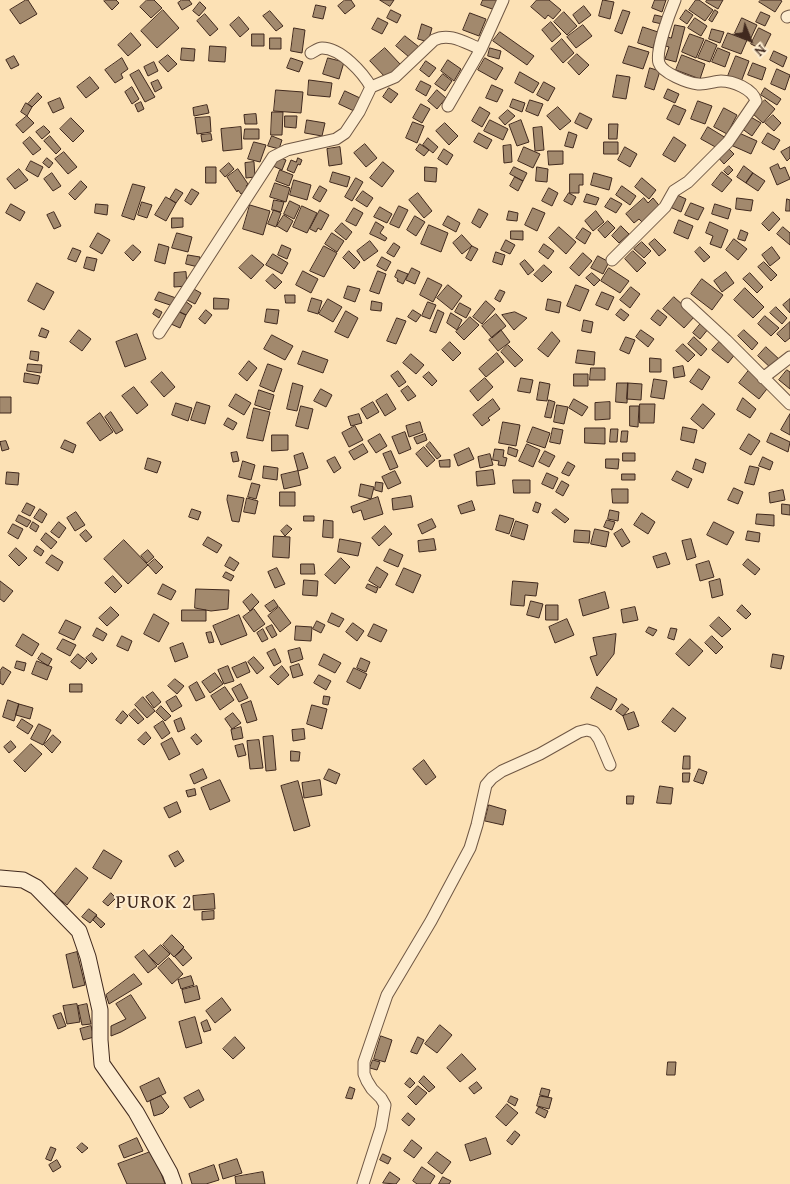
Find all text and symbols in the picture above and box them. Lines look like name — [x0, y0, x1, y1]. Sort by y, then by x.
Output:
north arrow — [725, 15, 775, 65]
text: N — [750, 40, 771, 61]
district label: PUROK 2 — [115, 892, 193, 914]

